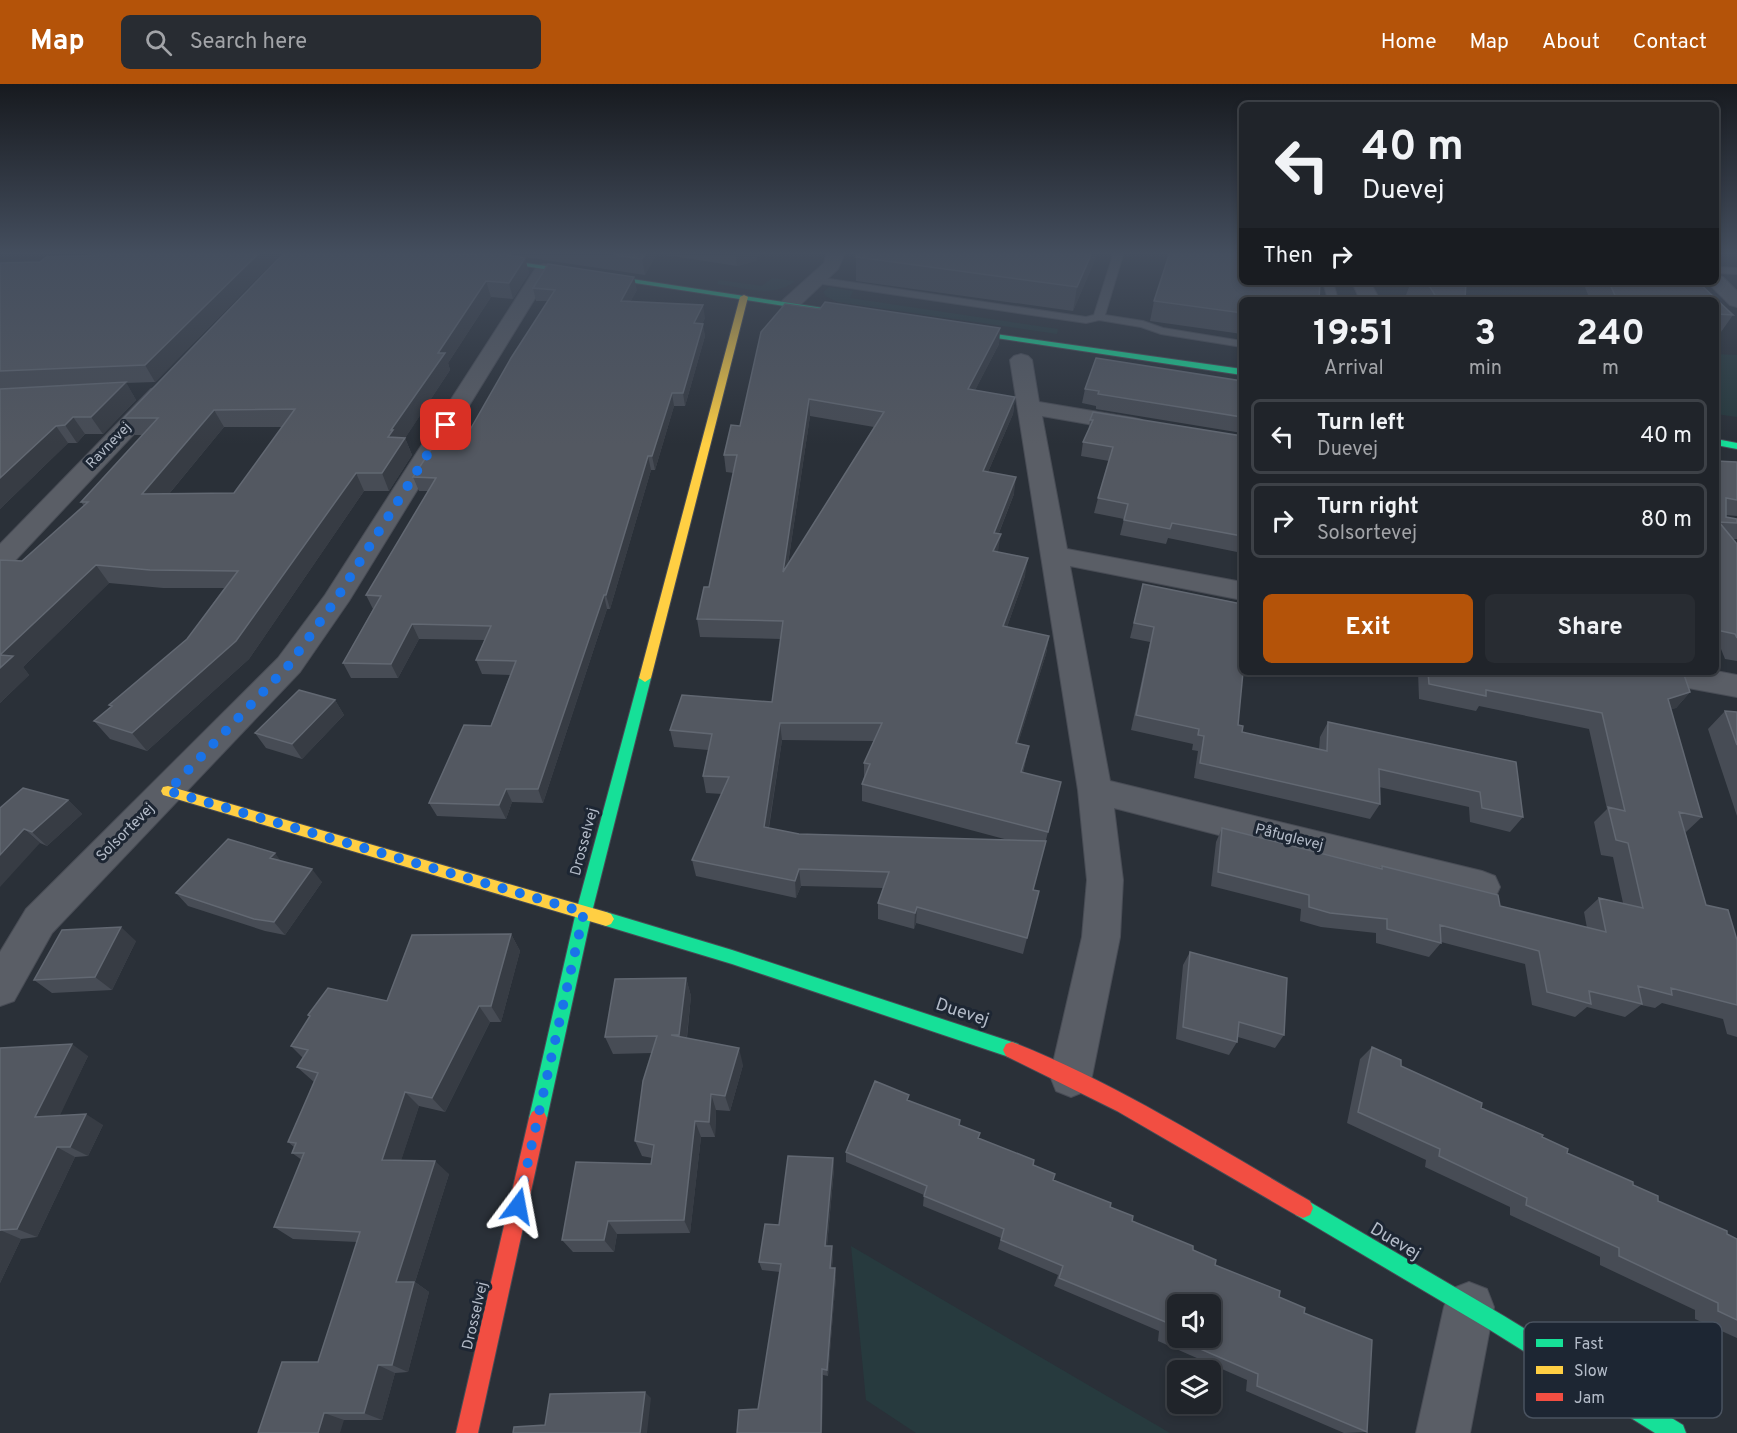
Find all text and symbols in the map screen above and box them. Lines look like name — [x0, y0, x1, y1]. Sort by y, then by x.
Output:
search box — [121, 15, 541, 69]
text: Map — [30, 24, 85, 60]
icon: search — [142, 26, 175, 59]
text: Search here — [190, 29, 307, 56]
text: Home — [1381, 29, 1437, 56]
text: Map — [1470, 29, 1509, 56]
text: About — [1542, 29, 1600, 56]
text: Contact — [1633, 29, 1707, 56]
text: 40 m — [1362, 122, 1464, 175]
icon: left — [1263, 126, 1341, 204]
text: Duevej — [1362, 174, 1445, 208]
icon: right — [1325, 240, 1358, 273]
text: Then — [1263, 243, 1313, 270]
text: 19:51 — [1313, 312, 1395, 358]
text: 3 — [1475, 312, 1496, 358]
text: 240 — [1576, 312, 1645, 358]
text: Arrival — [1324, 356, 1384, 382]
text: min — [1469, 356, 1502, 382]
text: m — [1602, 356, 1619, 382]
pin — [420, 399, 471, 450]
icon: arrive — [429, 408, 462, 441]
text: Turn left — [1317, 410, 1405, 437]
street label: Ravnevej — [83, 419, 135, 473]
icon: left — [1266, 420, 1299, 453]
text: 40 m — [1640, 423, 1692, 450]
text: Duevej — [1317, 437, 1378, 463]
text: Turn right — [1317, 494, 1419, 521]
icon: right — [1266, 504, 1299, 537]
text: 80 m — [1641, 507, 1692, 534]
text: Solsortevej — [1317, 521, 1417, 547]
button: Exit — [1263, 594, 1473, 663]
button: Share — [1485, 594, 1695, 663]
street label: Solsortevej — [93, 800, 159, 866]
street label: Drosselvej — [567, 806, 603, 878]
street label: Påfuglevej — [1253, 820, 1325, 856]
street label: Duevej — [932, 994, 992, 1032]
position arrow — [486, 1174, 550, 1238]
street label: Duevej — [1365, 1218, 1425, 1266]
street label: Drosselvej — [459, 1280, 493, 1352]
map controls — [1167, 1294, 1221, 1414]
button: sound — [1167, 1294, 1221, 1348]
legend — [1524, 1322, 1722, 1418]
text: Fast — [1574, 1335, 1604, 1355]
button: layers — [1167, 1360, 1221, 1414]
text: Slow — [1574, 1362, 1608, 1382]
text: Jam — [1574, 1389, 1605, 1409]

